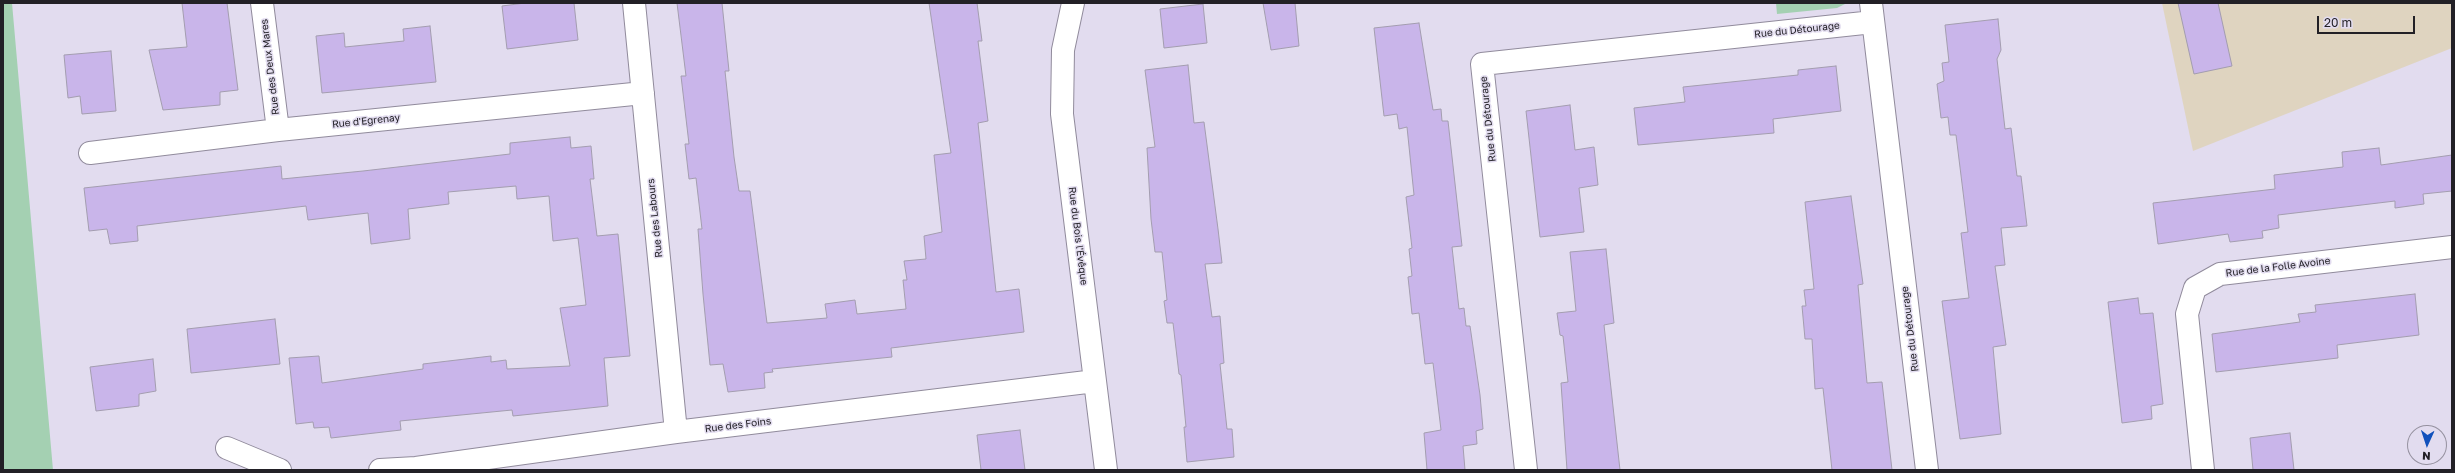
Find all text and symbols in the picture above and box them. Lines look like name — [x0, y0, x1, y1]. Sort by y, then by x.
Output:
scale bar — [2319, 8, 2417, 34]
text: 20 m — [2324, 15, 2352, 30]
street label: Rue des Deux Mares — [258, 18, 282, 116]
street label: Rue du Détourage — [1754, 20, 1840, 40]
street label: Rue du Détourage — [1478, 76, 1498, 162]
street label: Rue d'Egrenay — [331, 111, 401, 131]
street label: Rue des Labours — [645, 178, 665, 258]
street label: Rue du Bois l'Évêque — [1066, 186, 1090, 286]
street label: Rue de la Folle Avoine — [2225, 255, 2331, 279]
street label: Rue du Détourage — [1899, 286, 1921, 372]
street label: Rue des Foins — [704, 415, 772, 435]
north arrow — [2407, 425, 2447, 465]
text: N — [2422, 450, 2431, 463]

